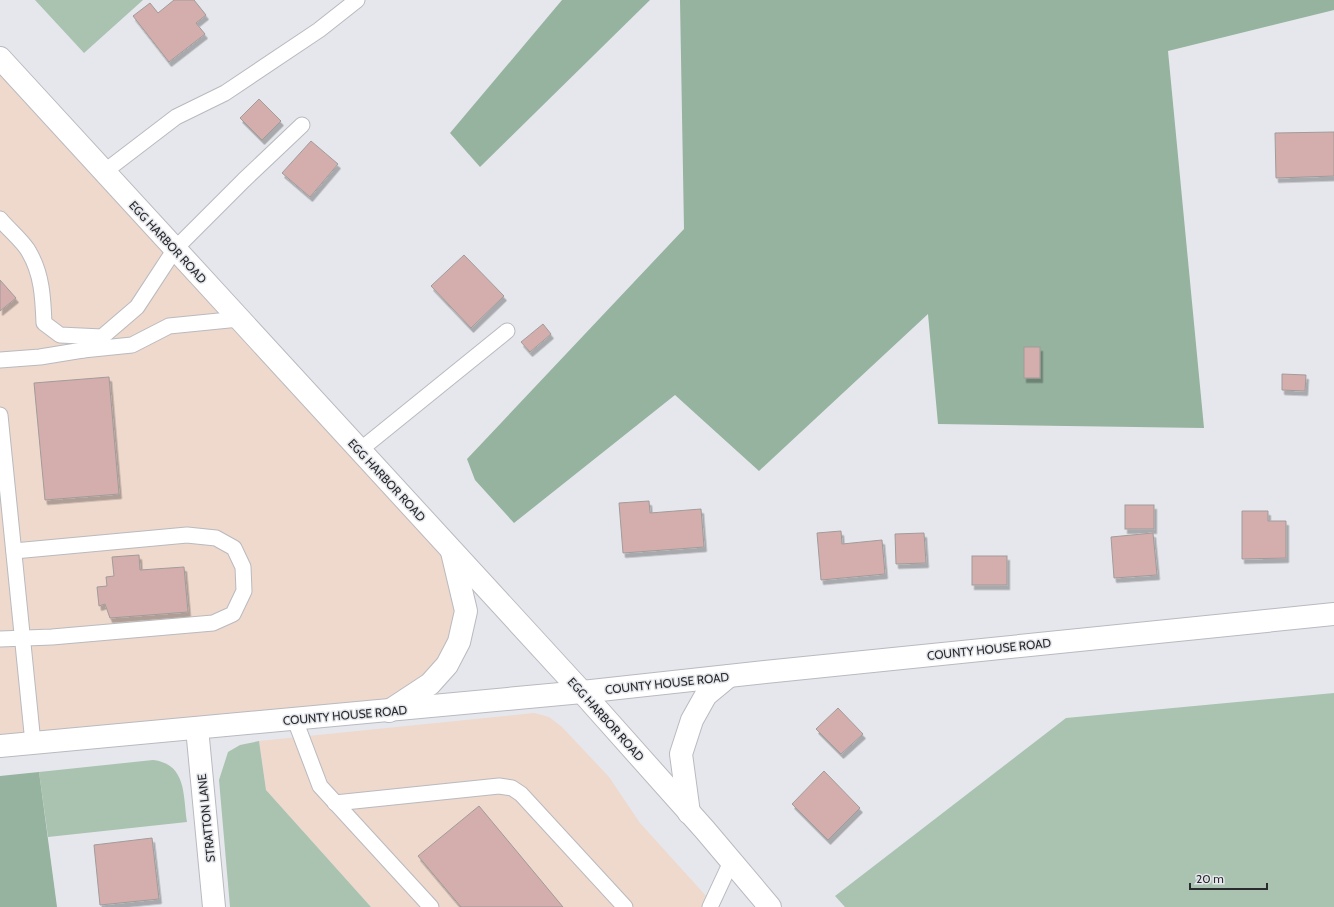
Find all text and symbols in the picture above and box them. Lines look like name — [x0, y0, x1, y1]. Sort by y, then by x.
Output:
street label: EGG HARBOR ROAD — [126, 198, 210, 287]
street label: EGG HARBOR ROAD — [345, 436, 429, 525]
street label: COUNTY HOUSE ROAD — [926, 635, 1052, 663]
street label: COUNTY HOUSE ROAD — [604, 669, 730, 697]
street label: EGG HARBOR ROAD — [565, 674, 648, 764]
street label: COUNTY HOUSE ROAD — [282, 702, 408, 728]
street label: STRATTON LANE — [194, 773, 218, 863]
scale bar — [1190, 865, 1267, 891]
text: 20 m — [1196, 871, 1224, 886]

